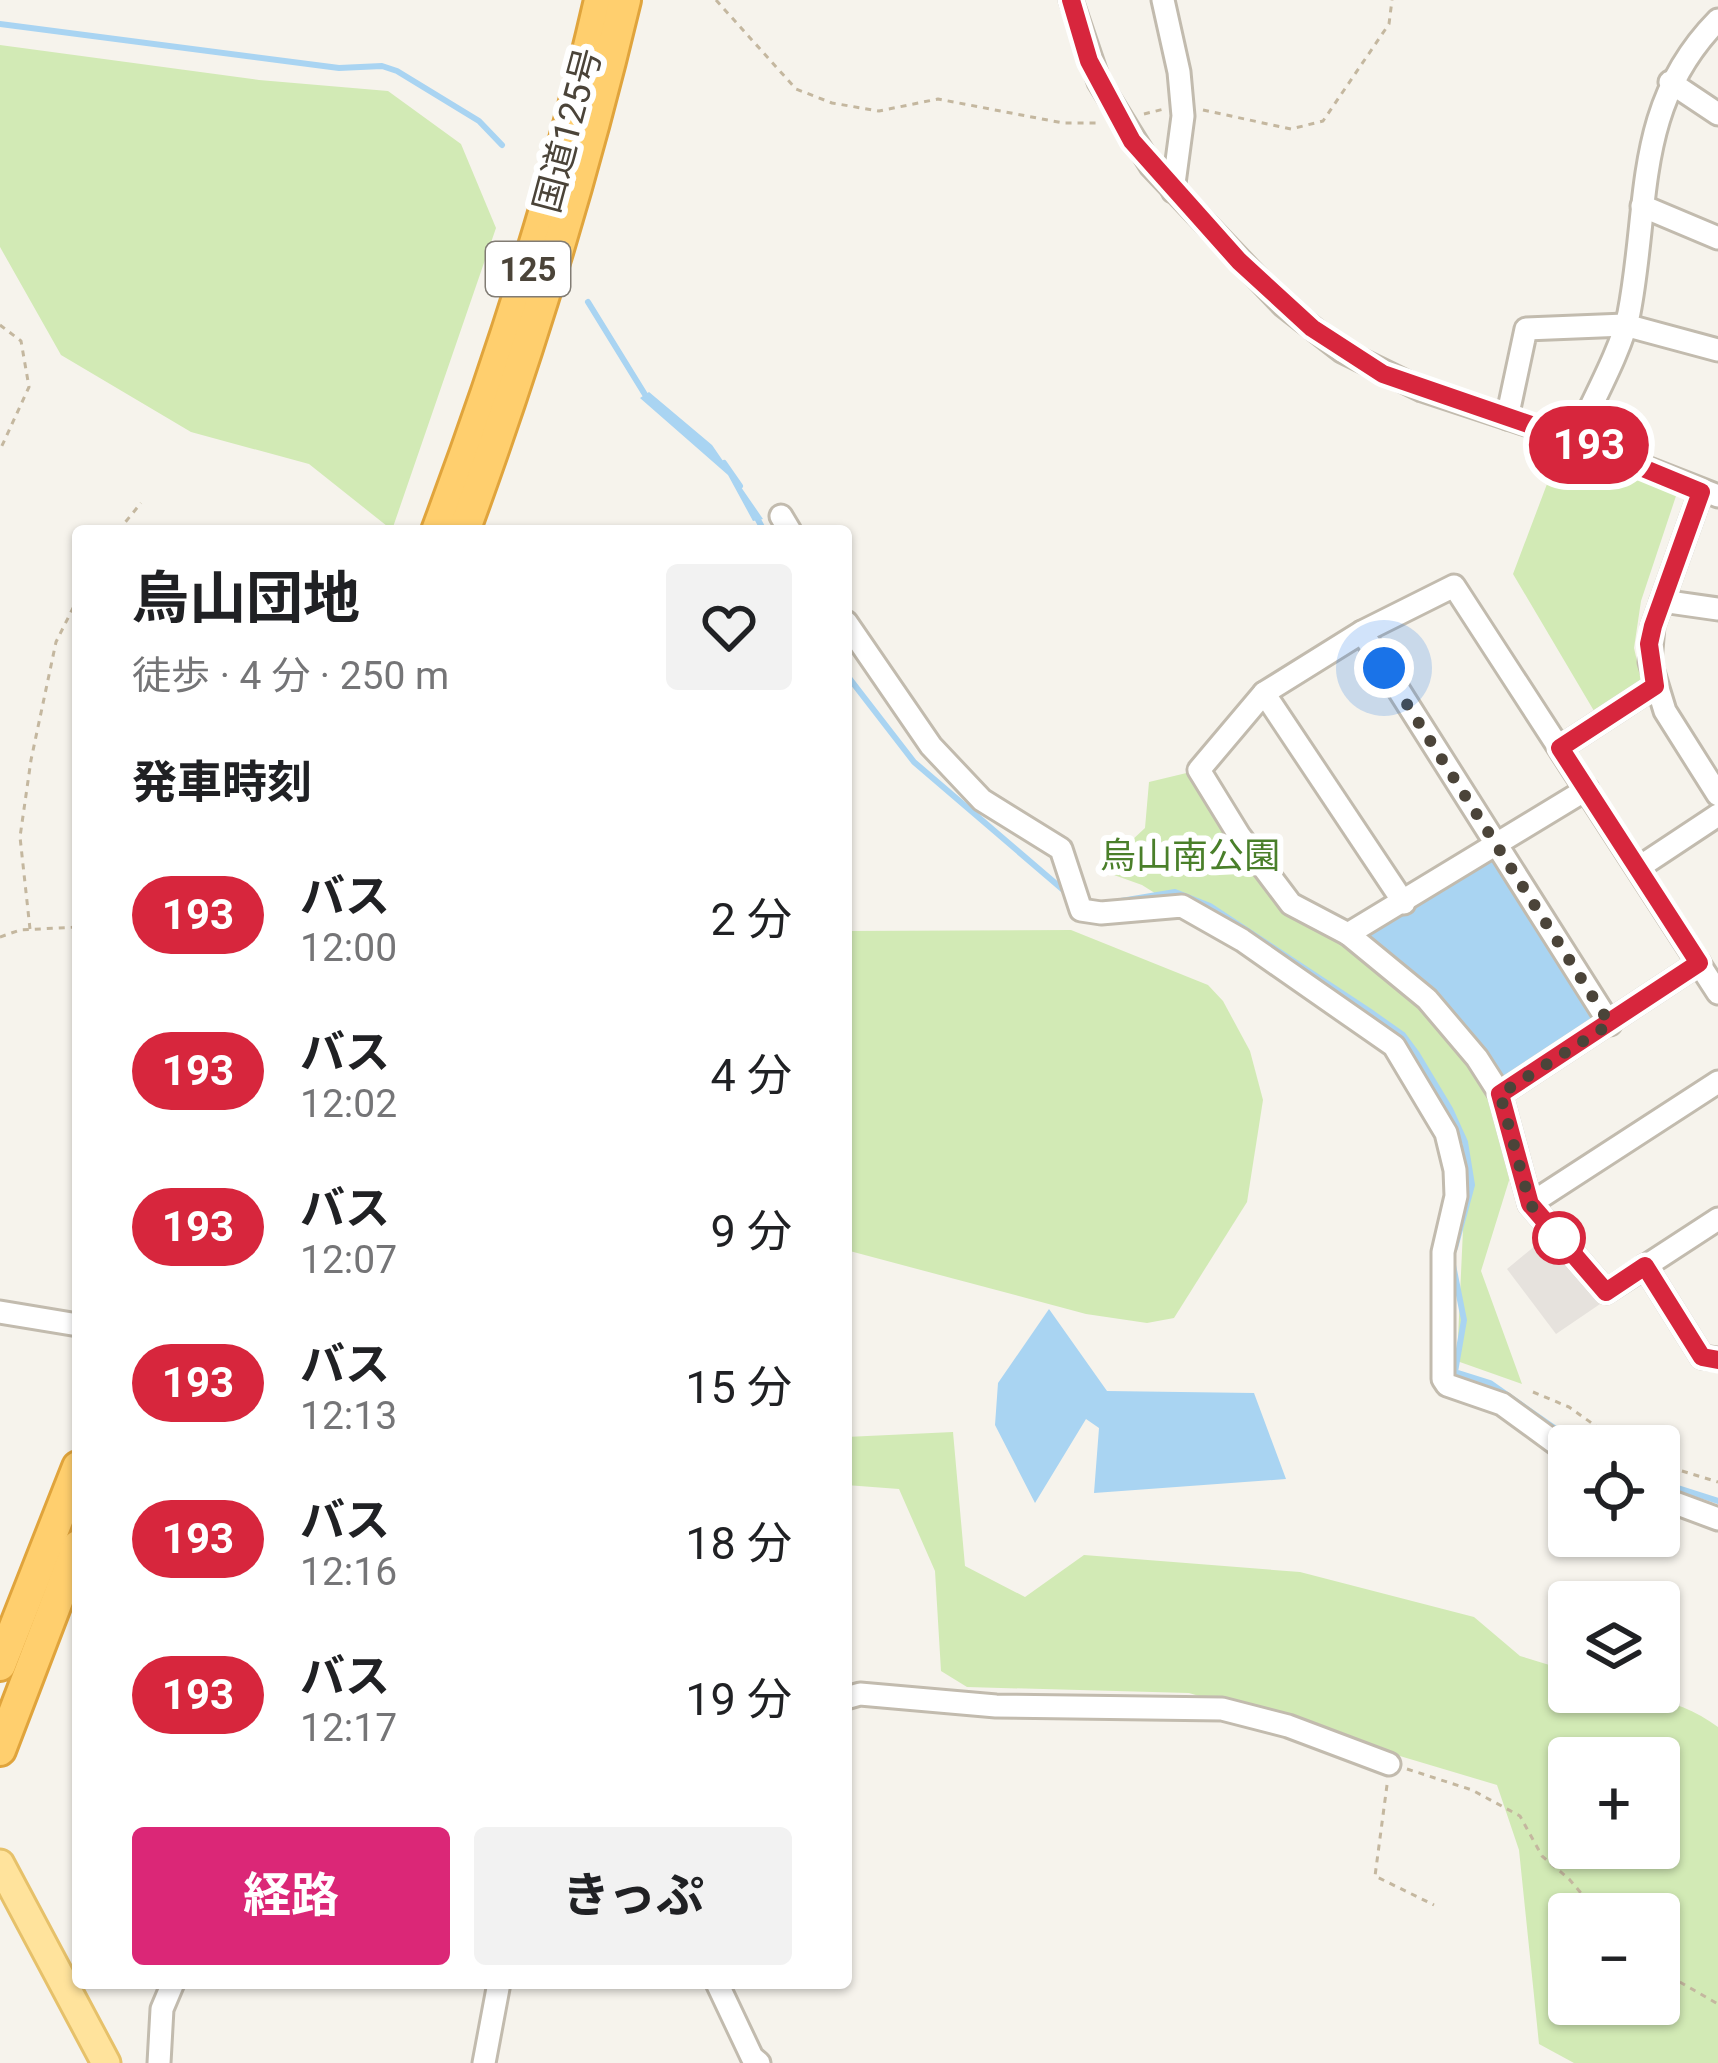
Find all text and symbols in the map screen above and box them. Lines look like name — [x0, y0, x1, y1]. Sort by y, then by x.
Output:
street label: 国道125号 — [526, 43, 610, 217]
road number: 125 — [486, 242, 570, 296]
line badge: 193 — [1520, 406, 1658, 484]
text: 193 — [1553, 420, 1625, 469]
button: heart — [666, 564, 792, 690]
text: 烏山団地 — [132, 565, 360, 632]
your location — [1354, 638, 1414, 698]
text: 徒歩 · 4 分 · 250 m — [132, 653, 449, 699]
text: 発車時刻 — [132, 756, 312, 809]
park label: 烏山南公園 — [1100, 835, 1280, 877]
text: バス — [300, 870, 390, 923]
text: 193 — [162, 890, 234, 939]
text: 2 分 — [711, 893, 792, 946]
text: 12:00 — [300, 925, 397, 971]
text: バス — [300, 1026, 390, 1079]
text: 193 — [162, 1046, 234, 1095]
text: 4 分 — [711, 1049, 792, 1102]
text: 12:02 — [300, 1081, 397, 1127]
text: バス — [300, 1182, 390, 1235]
text: 193 — [162, 1202, 234, 1251]
text: 9 分 — [711, 1205, 792, 1258]
unlabelled marker — [1534, 1213, 1584, 1263]
text: 12:07 — [300, 1237, 397, 1283]
text: バス — [300, 1338, 390, 1391]
text: 193 — [162, 1358, 234, 1407]
text: 15 分 — [685, 1361, 792, 1414]
text: 12:13 — [300, 1393, 397, 1439]
map controls — [1548, 1425, 1680, 2025]
button: locate — [1548, 1425, 1680, 1557]
text: バス — [300, 1494, 390, 1547]
text: 193 — [162, 1514, 234, 1563]
text: 18 分 — [685, 1517, 792, 1570]
text: 12:16 — [300, 1549, 397, 1595]
button: layers — [1548, 1581, 1680, 1713]
text: バス — [300, 1650, 390, 1703]
text: 193 — [162, 1670, 234, 1719]
text: 19 分 — [685, 1673, 792, 1726]
text: 12:17 — [300, 1705, 397, 1751]
button: + — [1548, 1737, 1680, 1869]
button: 経路 — [132, 1827, 450, 1965]
button: きっぷ — [474, 1827, 792, 1965]
button: − — [1548, 1893, 1680, 2025]

